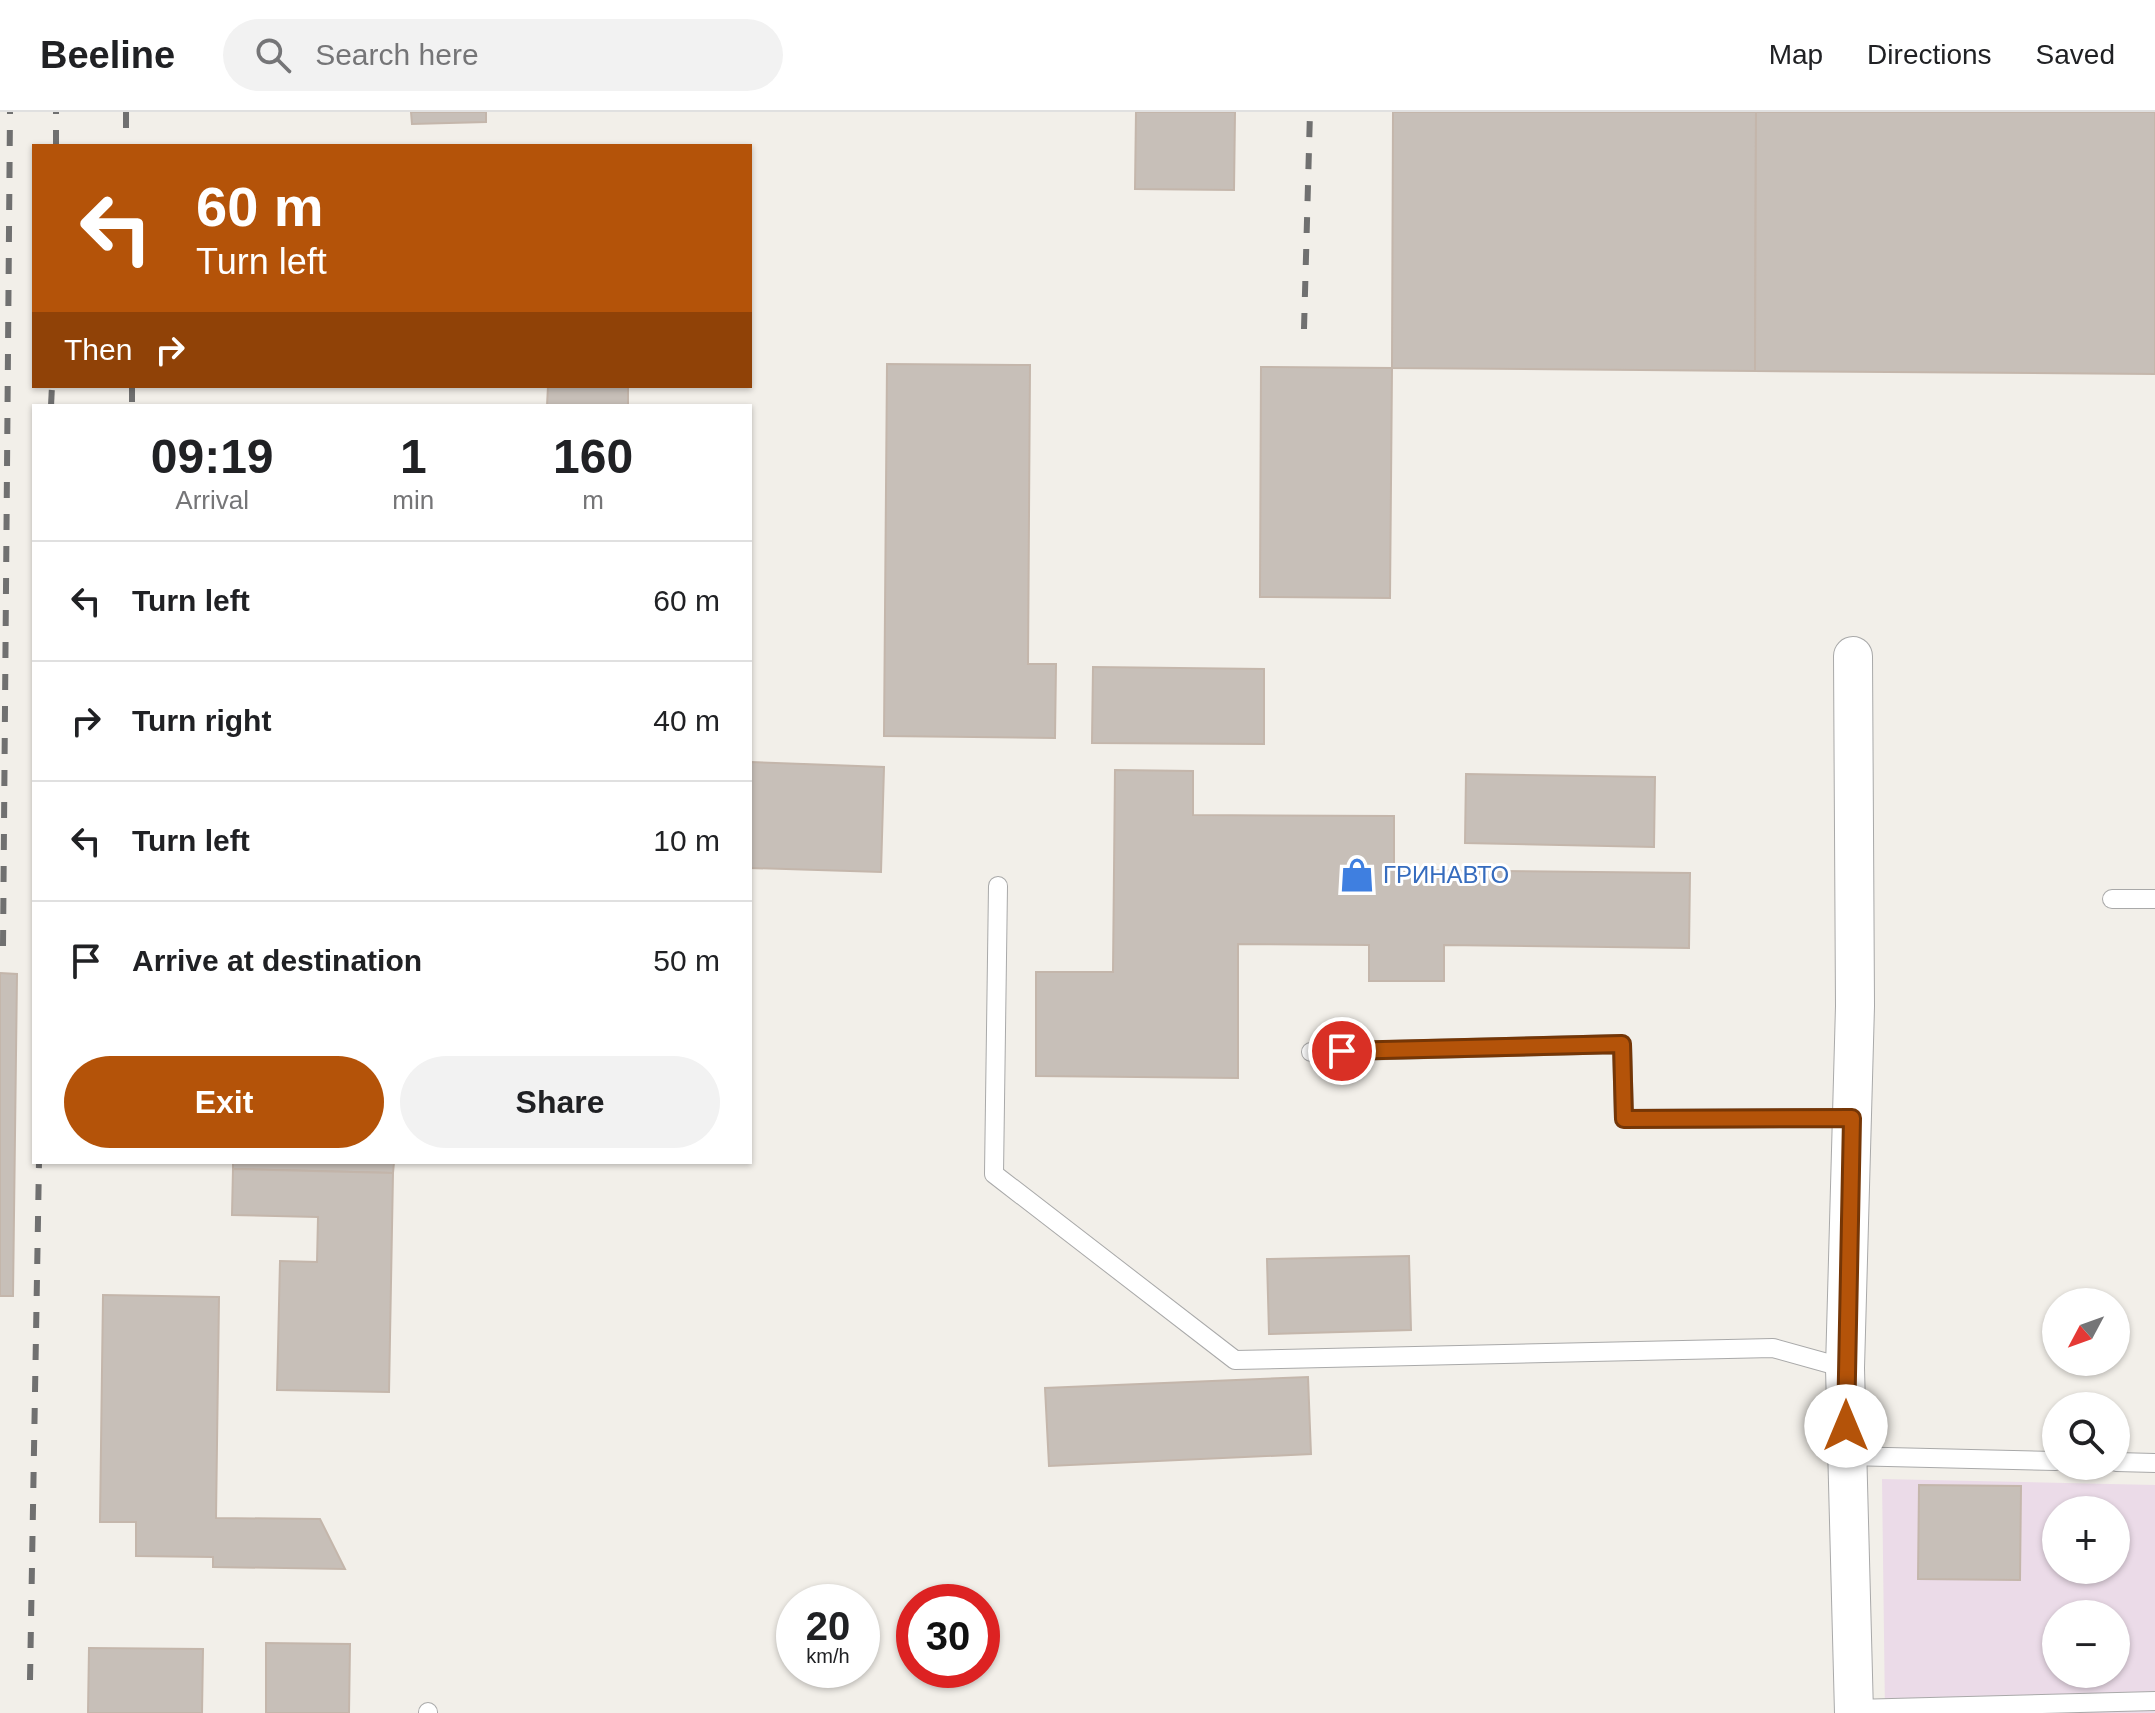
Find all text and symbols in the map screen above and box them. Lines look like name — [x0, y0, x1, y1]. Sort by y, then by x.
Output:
search box — [223, 19, 783, 91]
icon: search — [251, 33, 295, 77]
text: Beeline — [40, 34, 175, 76]
text: Search here — [315, 38, 479, 71]
text: Map — [1769, 39, 1823, 70]
text: Directions — [1867, 39, 1992, 70]
text: Saved — [2036, 39, 2115, 70]
text: 60 m — [196, 175, 324, 238]
icon: left — [64, 176, 168, 280]
text: Turn left — [196, 241, 327, 282]
icon: right — [148, 328, 192, 372]
text: Then — [64, 333, 132, 366]
text: 09:19 — [151, 430, 274, 483]
text: 1 — [400, 430, 427, 483]
text: 160 — [553, 430, 633, 483]
text: Arrival — [175, 485, 249, 515]
text: min — [392, 485, 434, 515]
text: m — [582, 485, 604, 515]
icon: left — [64, 579, 108, 623]
text: Turn left — [132, 584, 250, 617]
text: 60 m — [653, 584, 720, 617]
icon: right — [64, 699, 108, 743]
text: Turn right — [132, 704, 271, 737]
text: 40 m — [653, 704, 720, 737]
icon: left — [64, 819, 108, 863]
text: Turn left — [132, 824, 250, 857]
text: 10 m — [653, 824, 720, 857]
shop icon: ГРИНАВТО — [1338, 856, 1376, 894]
place label: ГРИНАВТО — [1383, 861, 1509, 888]
icon: arrive — [64, 939, 108, 983]
text: Arrive at destination — [132, 944, 422, 977]
text: 50 m — [653, 944, 720, 977]
pin — [1308, 1017, 1376, 1085]
icon: arrive — [1320, 1029, 1364, 1073]
button: Exit — [64, 1056, 384, 1148]
button: Share — [400, 1056, 720, 1148]
north arrow — [2042, 1288, 2130, 1376]
map controls — [2042, 1288, 2130, 1688]
position arrow — [1804, 1384, 1888, 1468]
button: search — [2042, 1392, 2130, 1480]
button: + — [2042, 1496, 2130, 1584]
speed limit sign: 30 — [896, 1584, 1000, 1688]
button: − — [2042, 1600, 2130, 1688]
text: 20 — [806, 1604, 850, 1648]
text: km/h — [806, 1645, 850, 1667]

